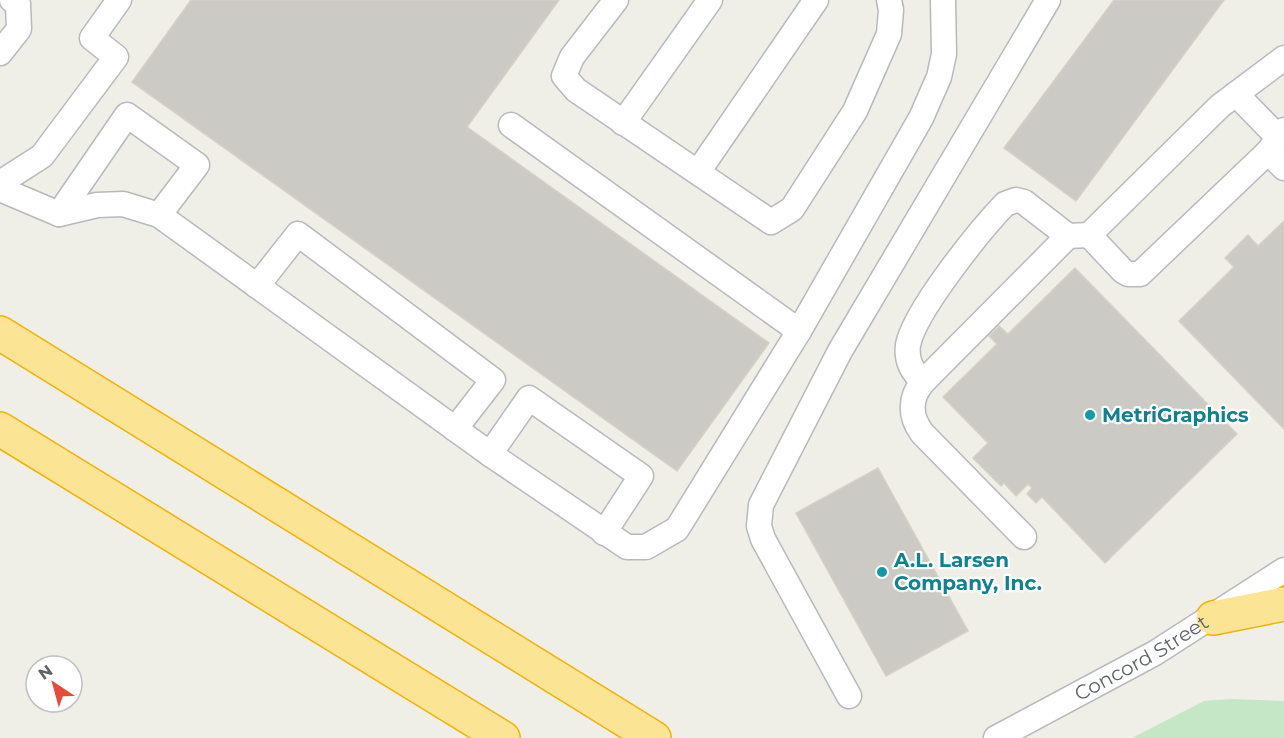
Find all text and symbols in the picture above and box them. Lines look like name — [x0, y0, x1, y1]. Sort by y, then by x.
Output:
place label: MetriGraphics — [1102, 403, 1249, 427]
marker: MetriGraphics — [1083, 408, 1097, 422]
place label: A.L. Larsen Company, Inc. — [893, 548, 1042, 595]
marker: A.L. Larsen Company, Inc. — [875, 565, 889, 579]
street label: Concord Street — [1070, 610, 1213, 706]
north arrow — [24, 654, 84, 714]
text: N — [35, 661, 56, 684]

